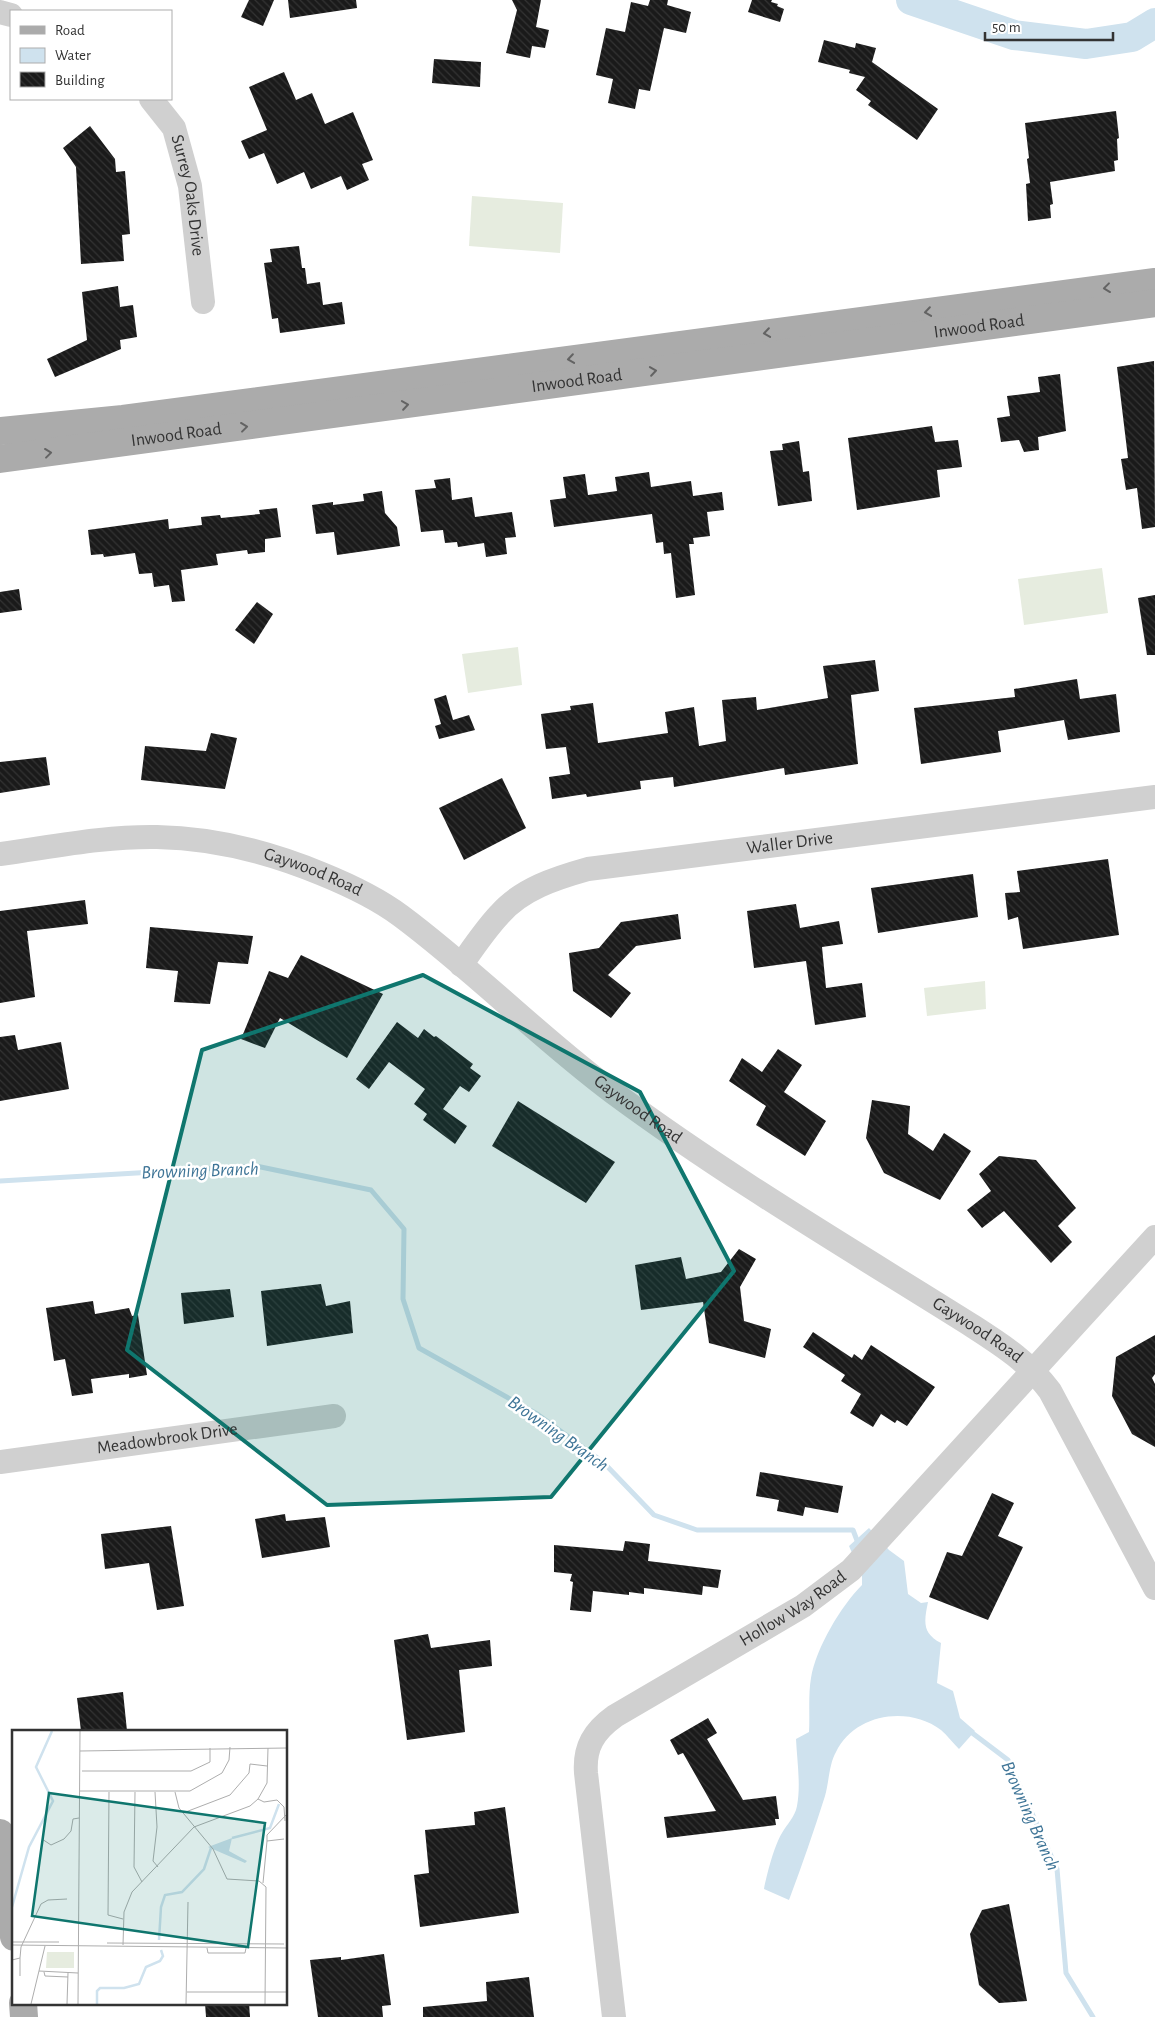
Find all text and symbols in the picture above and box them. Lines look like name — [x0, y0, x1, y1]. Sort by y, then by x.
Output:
legend — [10, 10, 172, 100]
scale bar — [985, 10, 1112, 42]
text: 50 m — [992, 20, 1021, 35]
text: Road — [55, 23, 85, 38]
text: Water — [55, 48, 91, 63]
text: Building — [55, 73, 105, 88]
street label: Surrey Oaks Drive — [167, 133, 207, 257]
one-way arrow — [1102, 282, 1110, 293]
one-way arrow — [924, 306, 933, 316]
street label: Inwood Road — [933, 312, 1026, 342]
one-way arrow — [763, 327, 771, 338]
one-way arrow — [567, 353, 575, 364]
street label: Inwood Road — [530, 366, 623, 396]
one-way arrow — [648, 366, 657, 376]
one-way arrow — [401, 400, 409, 411]
street label: Inwood Road — [130, 420, 223, 450]
one-way arrow — [240, 422, 248, 433]
one-way arrow — [45, 448, 53, 459]
street label: Waller Drive — [746, 829, 834, 858]
street label: Gaywood Road — [262, 845, 365, 900]
street label: Gaywood Road — [590, 1072, 685, 1147]
water label: Browning Branch — [141, 1159, 259, 1183]
street label: Gaywood Road — [929, 1294, 1026, 1367]
water label: Browning Branch — [504, 1393, 612, 1475]
street label: Meadowbrook Drive — [96, 1420, 239, 1458]
street label: Hollow Way Road — [737, 1568, 850, 1650]
inset map — [12, 1730, 288, 2004]
water label: Browning Branch — [997, 1758, 1063, 1874]

